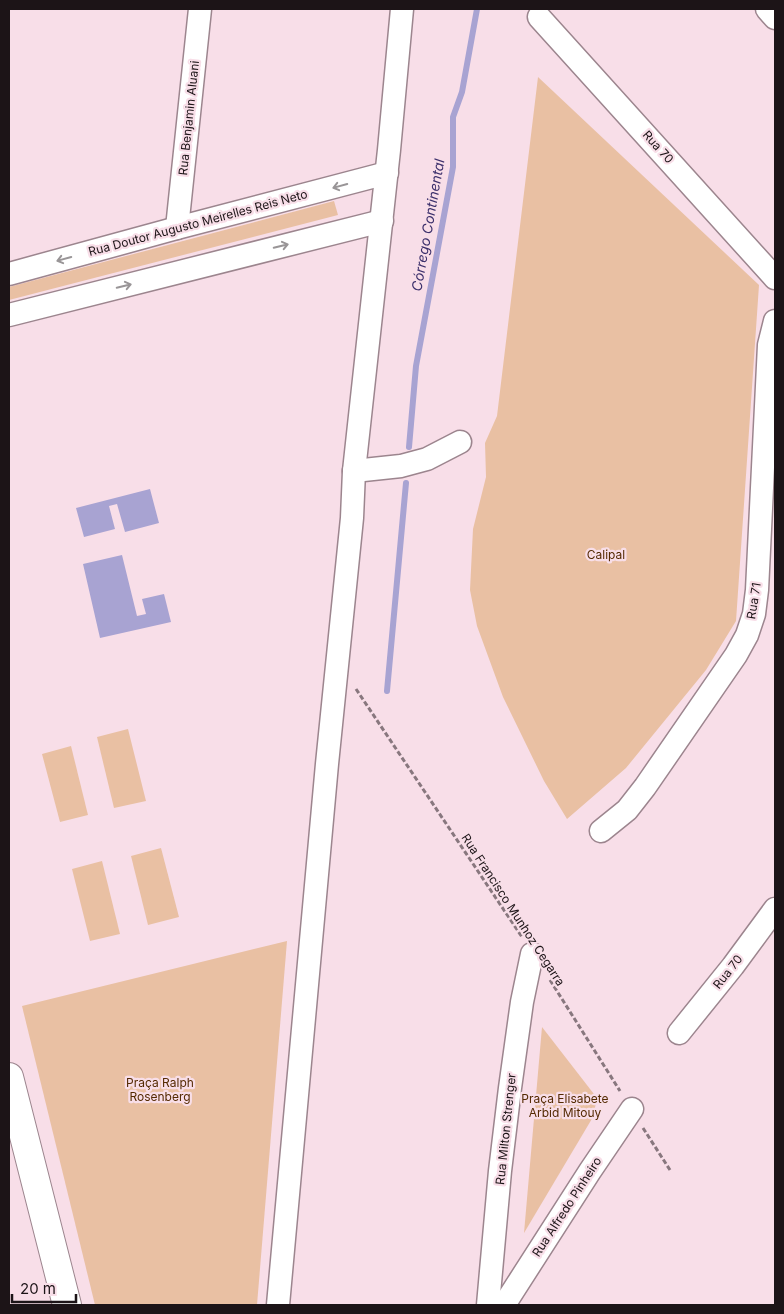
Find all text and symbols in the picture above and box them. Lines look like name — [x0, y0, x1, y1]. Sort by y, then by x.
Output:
street label: Rua Benjamin Aluani — [175, 60, 202, 176]
street label: Rua 70 — [640, 127, 677, 166]
water label: Córrego Continental — [407, 157, 448, 292]
one-way arrow — [332, 181, 348, 191]
street label: Rua Doutor Augusto Meirelles Reis Neto — [87, 186, 309, 259]
one-way arrow — [273, 241, 289, 250]
one-way arrow — [57, 255, 73, 264]
one-way arrow — [115, 281, 131, 290]
park label: Calipal — [587, 547, 625, 562]
street label: Rua 71 — [743, 582, 764, 620]
street label: Rua Francisco Munhoz Cegarra — [459, 831, 568, 989]
street label: Rua 70 — [710, 952, 746, 992]
street label: Rua Milton Strenger — [492, 1072, 519, 1185]
park label: Praça Ralph Rosenberg — [126, 1075, 194, 1104]
park label: Praça Elisabete Arbid Mitouy — [521, 1091, 609, 1120]
street label: Rua Alfredo Pinheiro — [529, 1154, 604, 1259]
scale bar — [12, 1272, 76, 1304]
text: 20 m — [20, 1279, 56, 1298]

